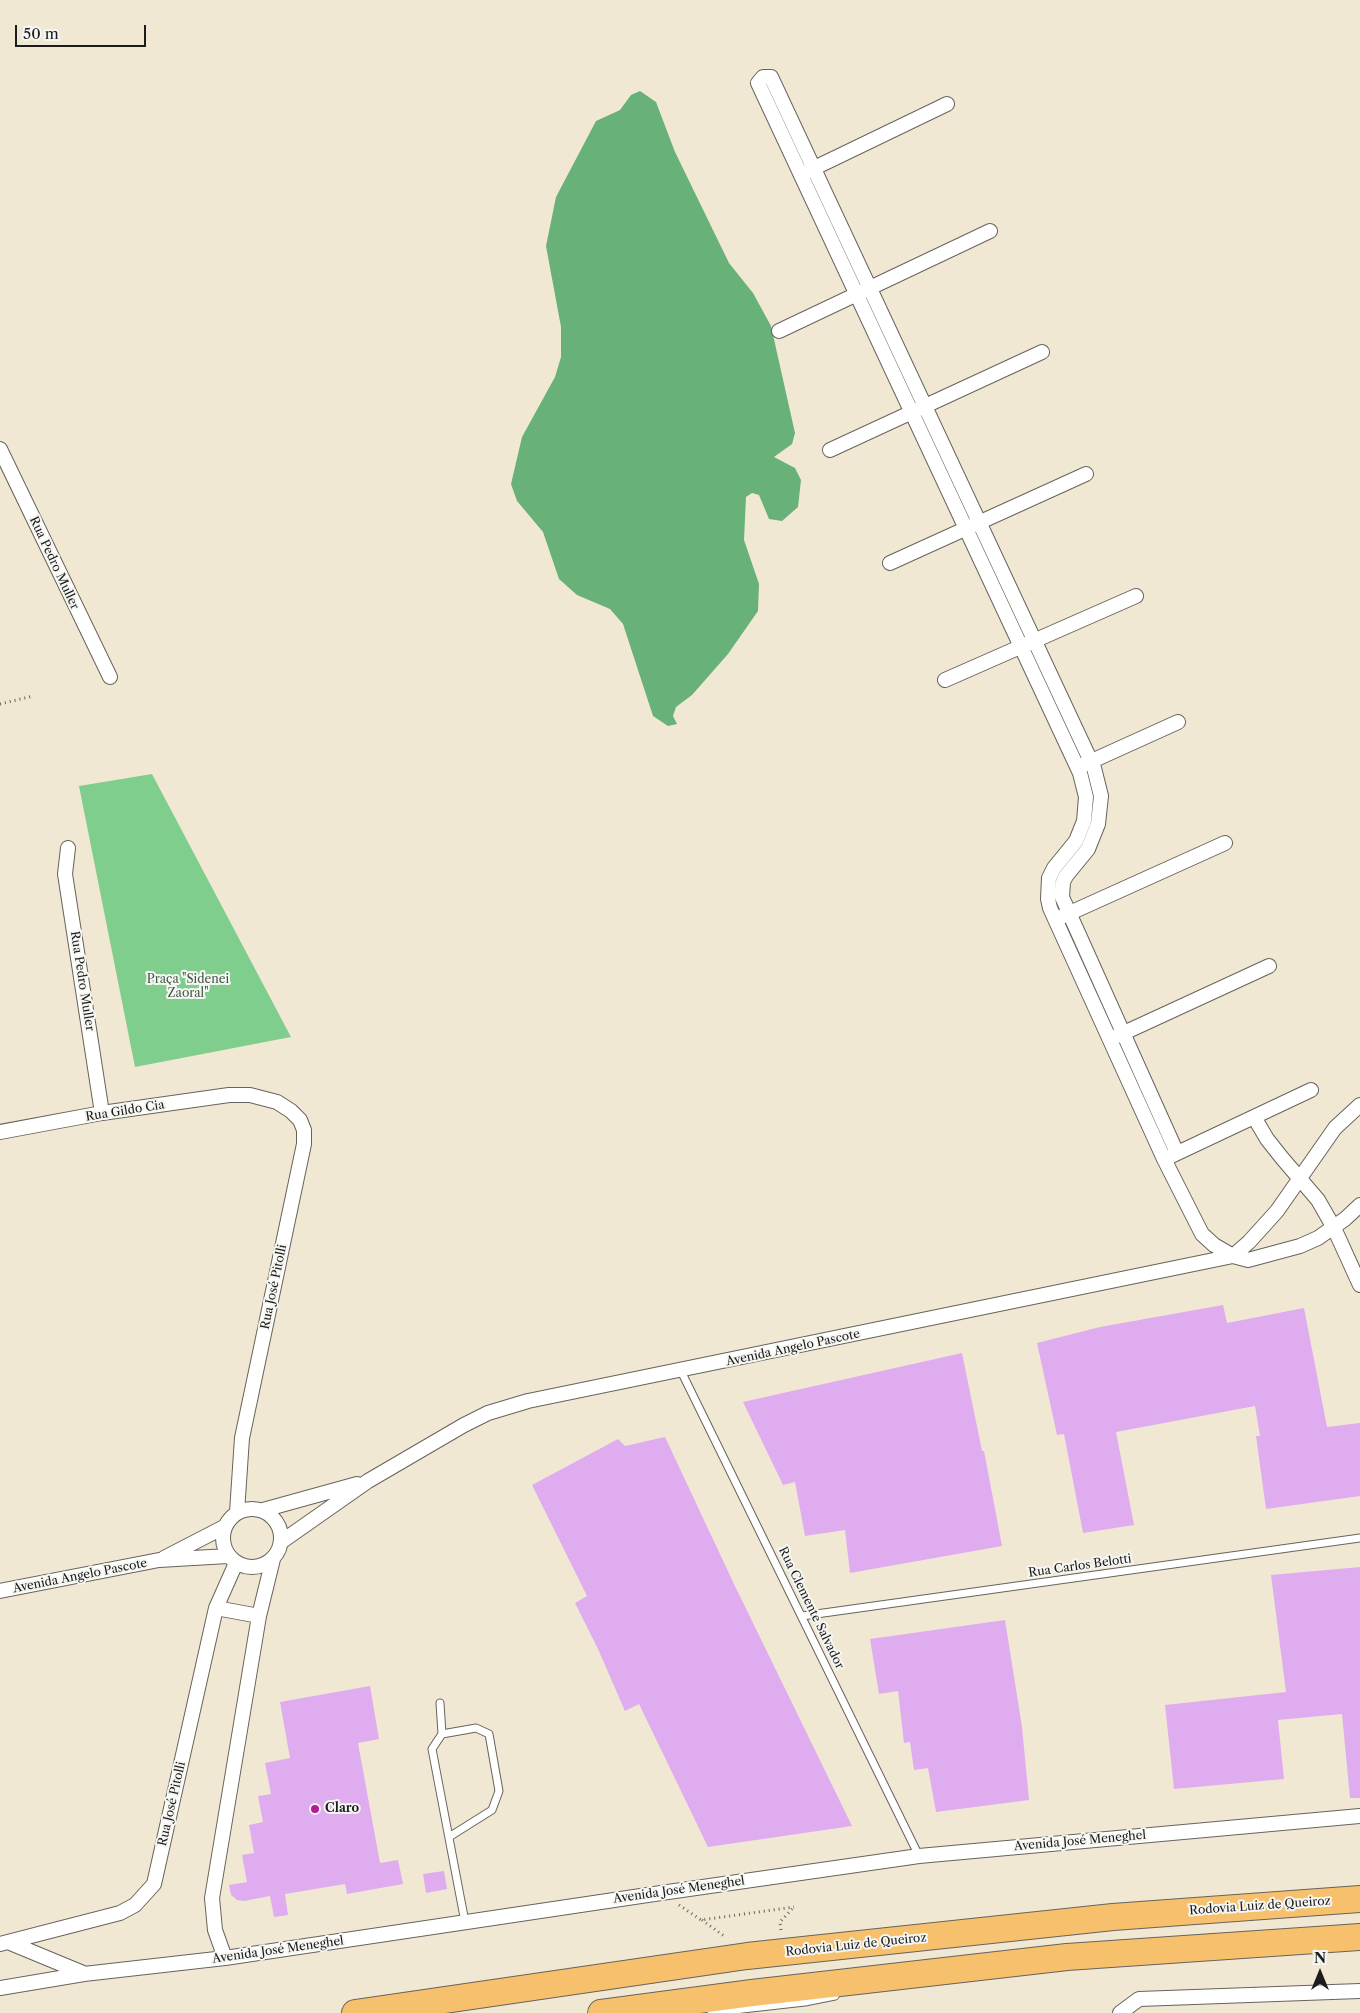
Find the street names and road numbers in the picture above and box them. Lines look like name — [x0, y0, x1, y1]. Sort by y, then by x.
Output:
street label: Rua Pedro Muller — [26, 514, 82, 612]
street label: Rua Pedro Muller — [67, 930, 97, 1032]
street label: Rua Gildo Cia — [85, 1098, 165, 1124]
street label: Rua José Pitolli — [258, 1243, 290, 1331]
street label: Avenida Angelo Pascote — [725, 1327, 861, 1369]
street label: Rua Clemente Salvador — [775, 1545, 847, 1671]
street label: Rua Carlos Belotti — [1028, 1552, 1132, 1580]
street label: Avenida Angelo Pascote — [12, 1556, 148, 1596]
street label: Rua José Pitolli — [155, 1760, 189, 1848]
street label: Avenida José Meneghel — [1013, 1828, 1147, 1854]
street label: Avenida José Meneghel — [612, 1874, 746, 1906]
street label: Rodovia Luiz de Queiroz — [1189, 1894, 1331, 1918]
street label: Rodovia Luiz de Queiroz — [785, 1930, 927, 1960]
street label: Avenida José Meneghel — [211, 1934, 345, 1966]

